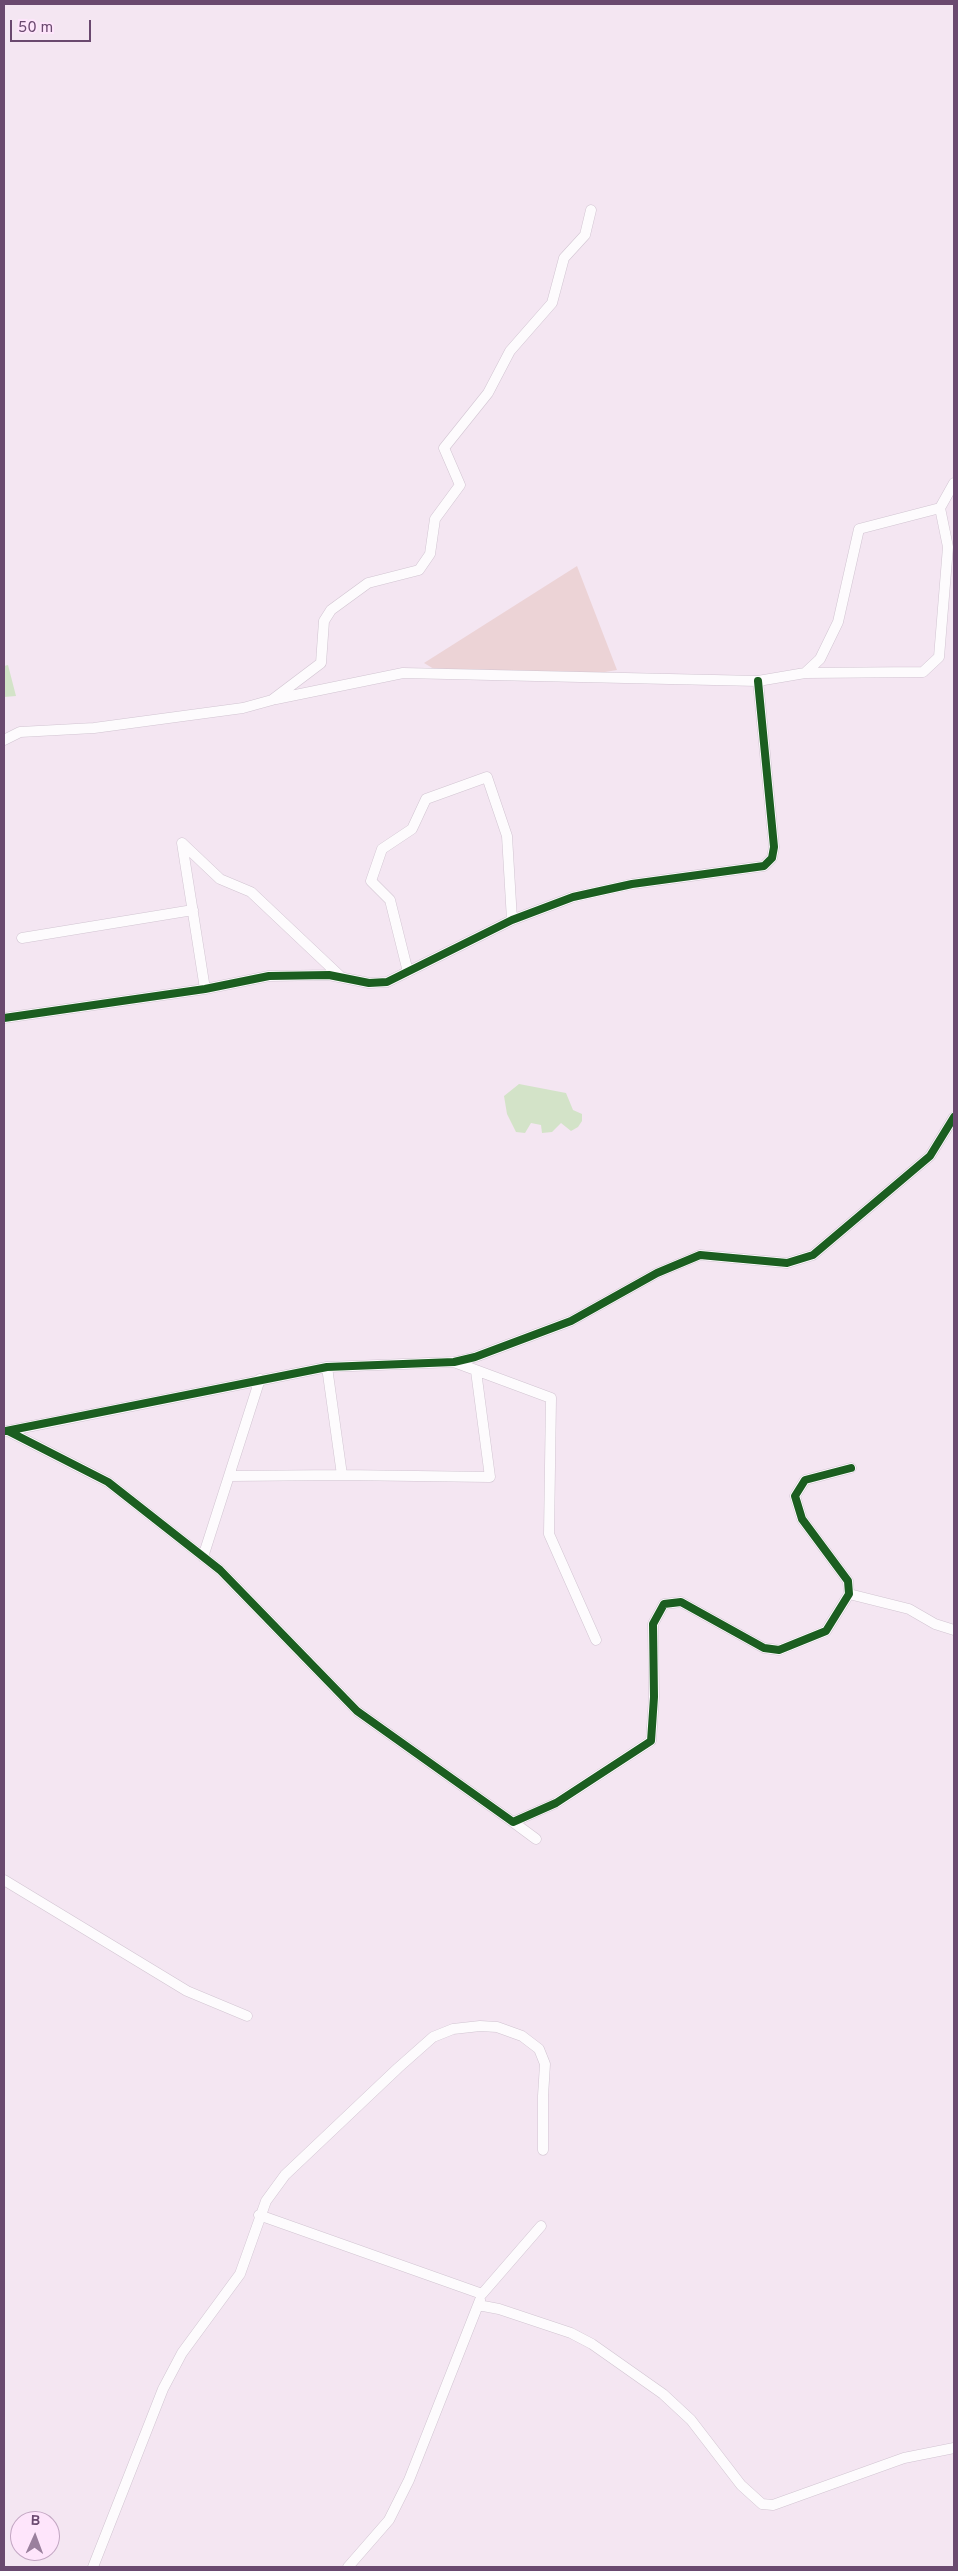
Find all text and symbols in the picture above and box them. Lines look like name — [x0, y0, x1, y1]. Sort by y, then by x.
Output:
scale bar — [12, 10, 94, 42]
text: 50 m — [18, 19, 53, 38]
north arrow — [10, 2511, 60, 2561]
text: B — [30, 2513, 41, 2530]

